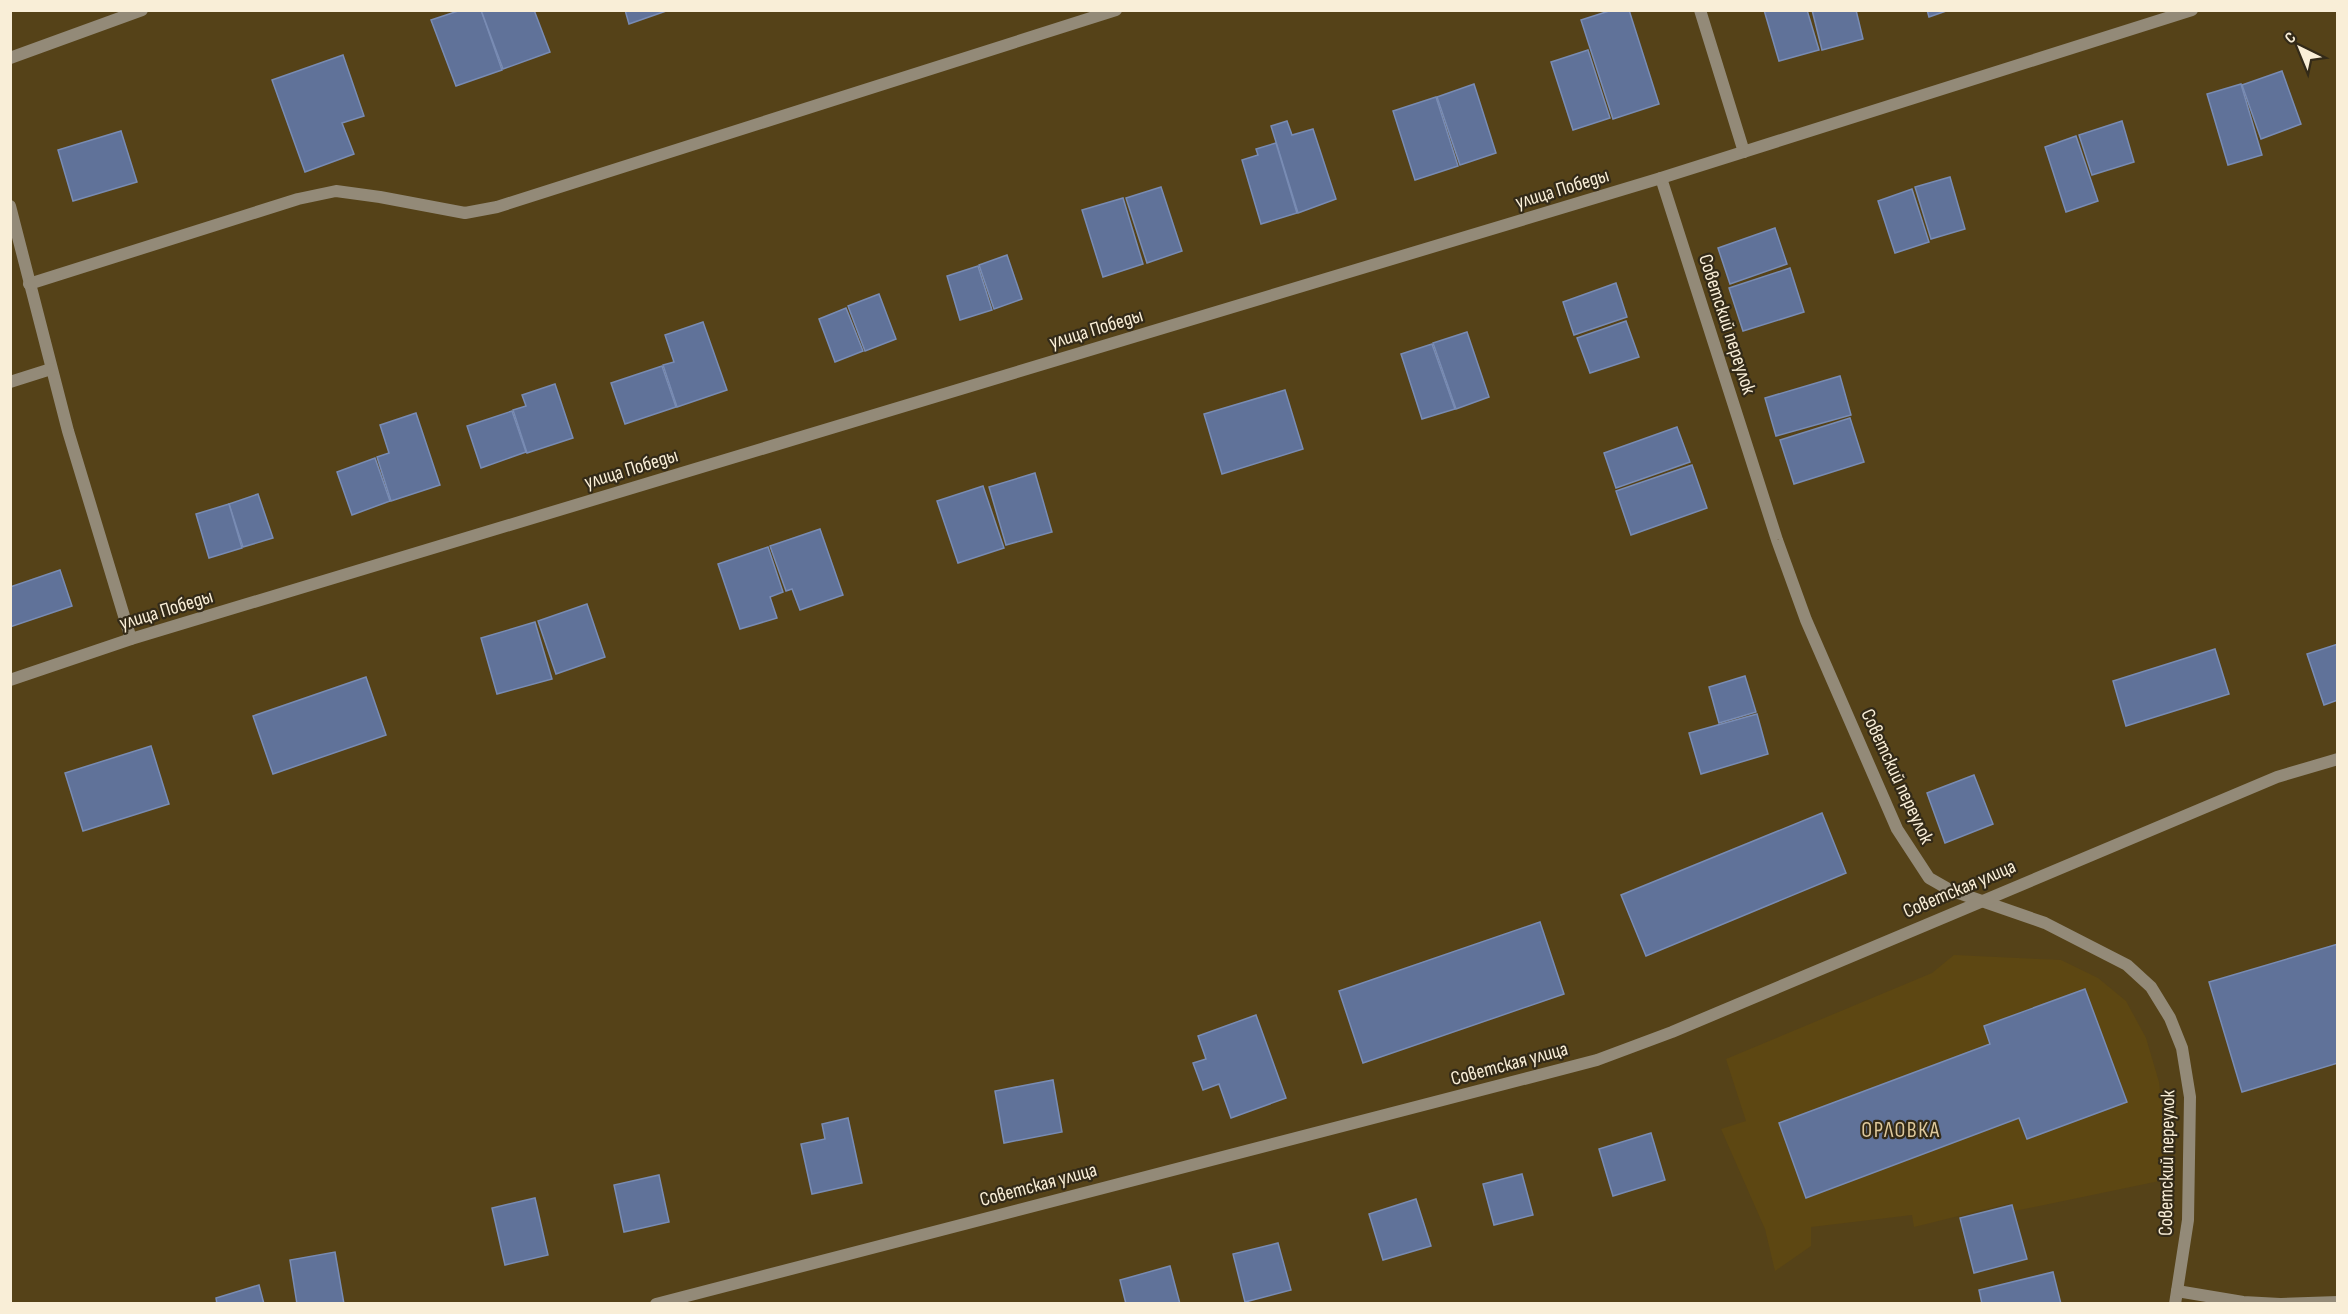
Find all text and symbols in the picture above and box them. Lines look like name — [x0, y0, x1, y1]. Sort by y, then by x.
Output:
north arrow — [2270, 18, 2330, 78]
text: С — [2281, 28, 2300, 48]
street label: улица Победы — [1513, 163, 1612, 215]
street label: Советский переулок — [1693, 251, 1761, 398]
street label: улица Победы — [1047, 303, 1146, 355]
street label: улица Победы — [582, 443, 681, 495]
street label: улица Победы — [117, 584, 216, 636]
street label: Советский переулок — [1855, 705, 1939, 848]
street label: Советская улица — [1899, 854, 2019, 923]
street label: Советская улица — [1448, 1037, 1570, 1091]
street label: Советский переулок — [2154, 1089, 2180, 1236]
district label: ОРЛОВКА — [1861, 1117, 1941, 1144]
street label: Советская улица — [977, 1158, 1099, 1212]

